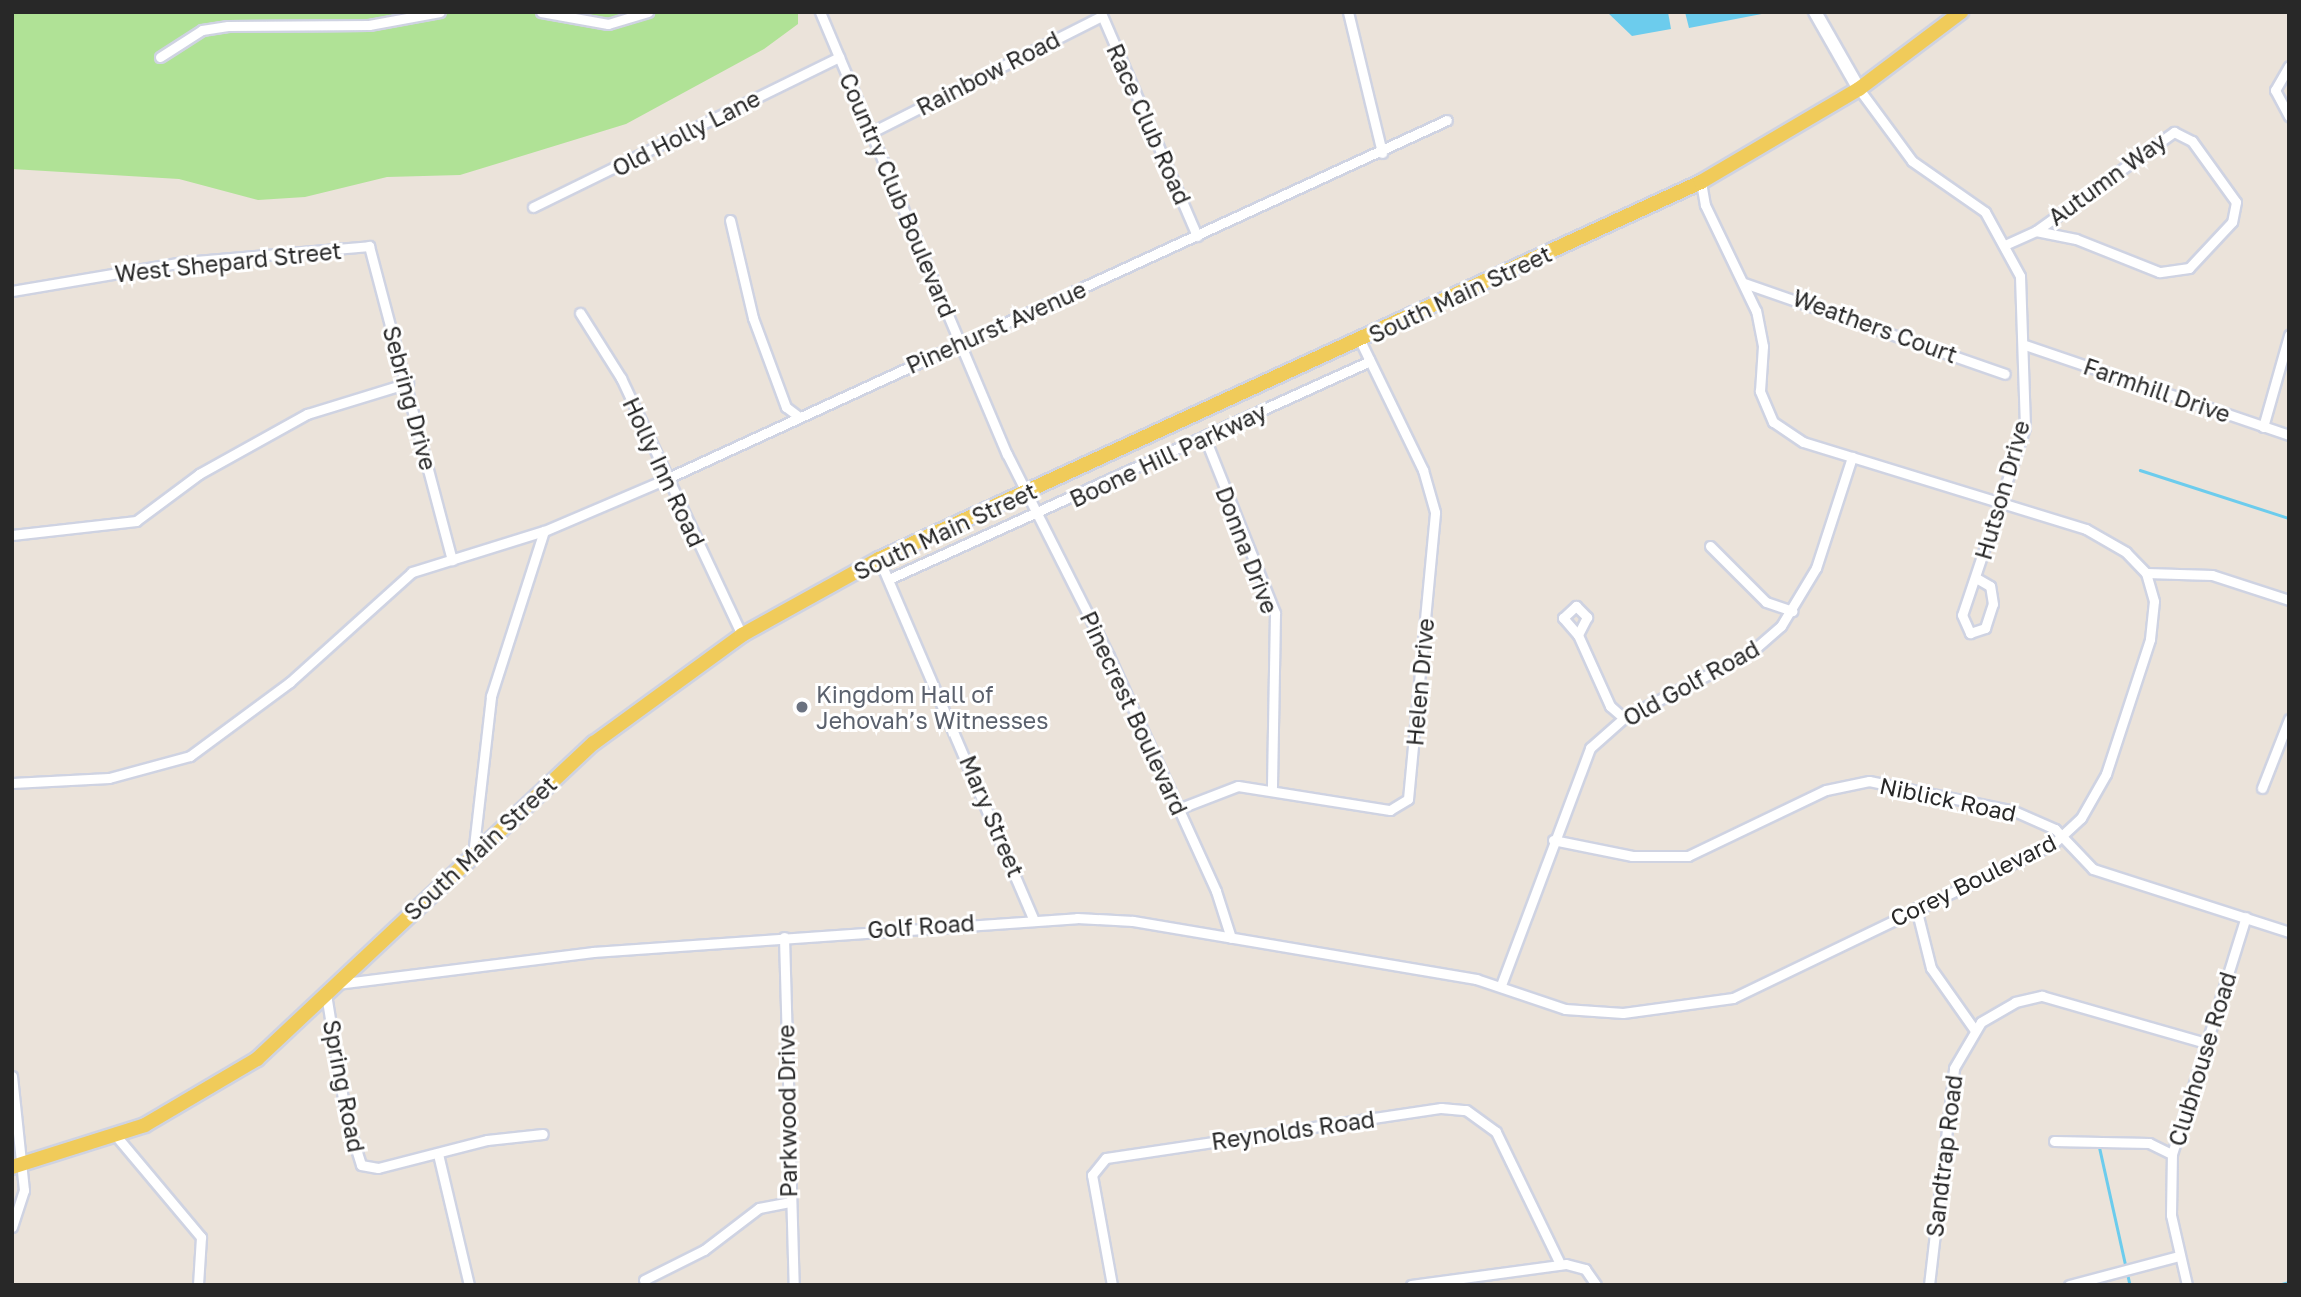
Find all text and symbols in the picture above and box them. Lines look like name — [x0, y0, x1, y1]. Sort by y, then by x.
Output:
street label: Rainbow Road — [912, 25, 1064, 121]
street label: Race Club Road — [1101, 39, 1197, 209]
street label: Country Club Boulevard — [834, 69, 962, 321]
street label: Old Holly Lane — [608, 84, 764, 182]
street label: Autumn Way — [2043, 127, 2171, 231]
street label: West Shepard Street — [113, 236, 343, 288]
street label: South Main Street — [1364, 240, 1556, 348]
street label: Pinehurst Avenue — [902, 275, 1090, 379]
street label: Weathers Court — [1789, 283, 1961, 369]
street label: Sebring Drive — [377, 323, 443, 473]
street label: Farmhill Drive — [2080, 352, 2234, 428]
street label: Holly Inn Road — [617, 393, 711, 551]
street label: Boone Hill Parkway — [1065, 397, 1271, 513]
street label: Hutson Drive — [1969, 417, 2035, 563]
street label: South Main Street — [849, 477, 1041, 585]
street label: Donna Drive — [1210, 483, 1284, 617]
street label: Pinecrest Boulevard — [1075, 607, 1193, 819]
street label: Helen Drive — [1401, 617, 1439, 747]
street label: Old Golf Road — [1618, 634, 1764, 732]
place label: Kingdom Hall of Jehovah’s Witnesses — [816, 680, 1048, 734]
marker: Kingdom Hall of Jehovah’s Witnesses — [794, 699, 810, 715]
street label: Mary Street — [954, 751, 1030, 881]
street label: South Main Street — [398, 770, 562, 926]
street label: Niblick Road — [1877, 771, 2019, 827]
street label: Corey Boulevard — [1886, 828, 2060, 932]
street label: Golf Road — [866, 908, 976, 944]
street label: Clubhouse Road — [2162, 969, 2242, 1149]
street label: Spring Road — [318, 1017, 370, 1155]
street label: Parkwood Drive — [772, 1024, 802, 1198]
street label: Sandtrap Road — [1920, 1073, 1968, 1239]
street label: Reynolds Road — [1210, 1105, 1376, 1155]

